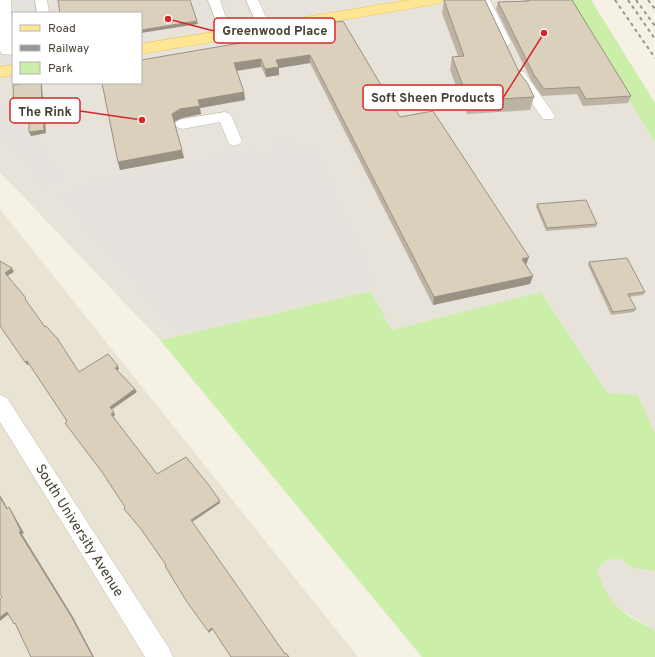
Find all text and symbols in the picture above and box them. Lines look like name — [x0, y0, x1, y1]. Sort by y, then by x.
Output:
legend — [12, 12, 142, 84]
callout: Greenwood Place — [214, 18, 335, 43]
text: Road — [48, 21, 76, 37]
text: Greenwood Place — [222, 24, 328, 40]
text: Railway — [48, 41, 89, 57]
text: Park — [48, 61, 73, 77]
callout: Soft Sheen Products — [363, 85, 503, 110]
text: Soft Sheen Products — [371, 91, 495, 107]
callout: The Rink — [10, 98, 80, 123]
text: The Rink — [18, 105, 72, 121]
street label: South University Avenue — [31, 461, 127, 600]

